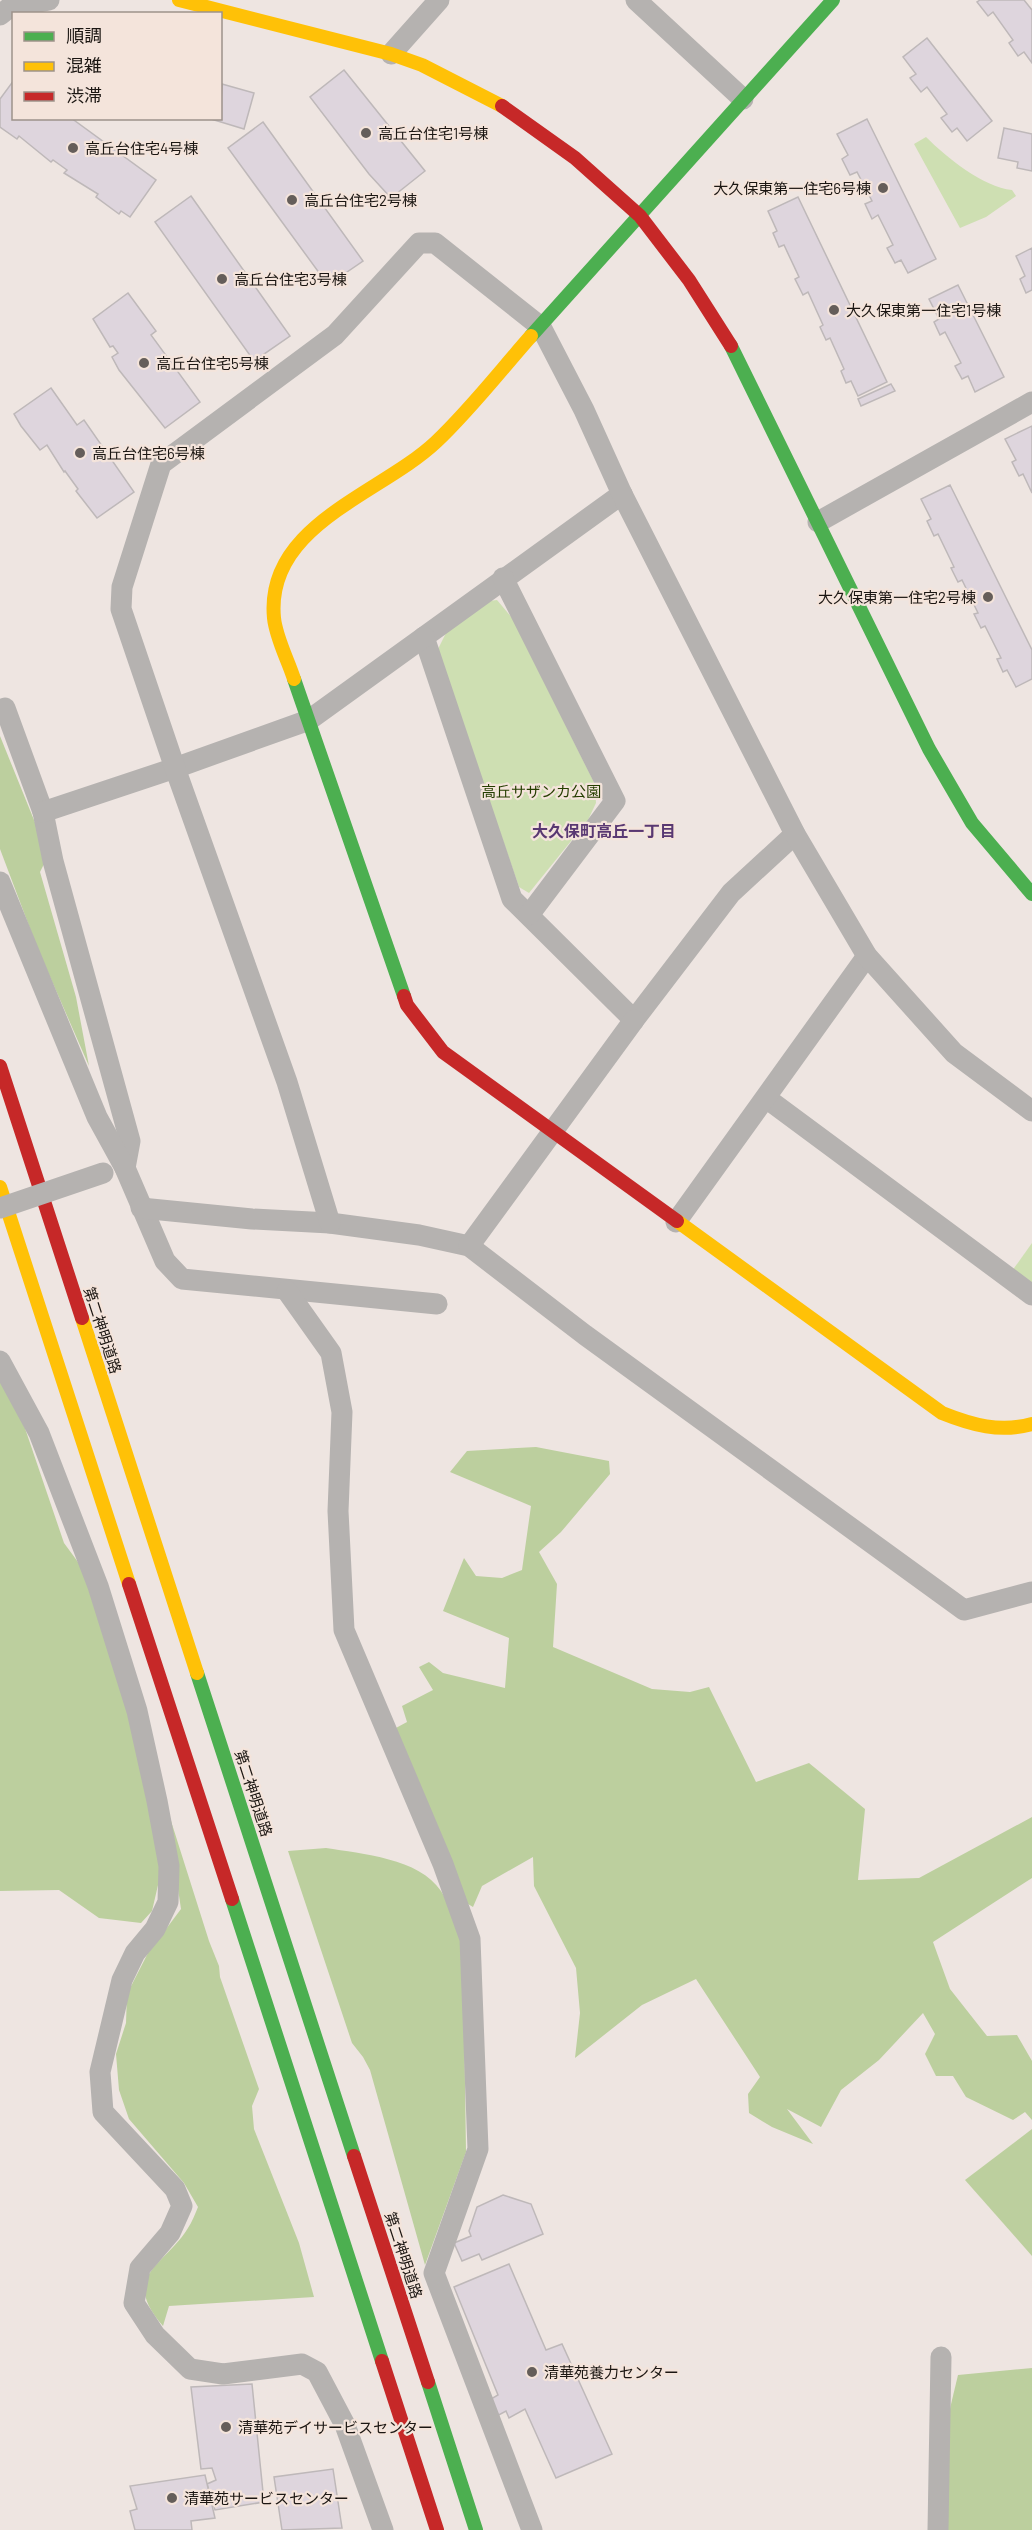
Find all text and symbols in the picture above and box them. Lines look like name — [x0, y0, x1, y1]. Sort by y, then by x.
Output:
legend — [12, 12, 222, 120]
text: 順調 — [66, 24, 102, 46]
text: 混雑 — [66, 54, 102, 76]
text: 渋滞 — [66, 84, 102, 106]
place label: 高丘台住宅1号棟 — [378, 124, 488, 142]
marker: 高丘台住宅1号棟 — [359, 126, 373, 140]
place label: 高丘台住宅4号棟 — [85, 139, 198, 157]
marker: 高丘台住宅4号棟 — [66, 141, 80, 155]
place label: 大久保東第一住宅6号棟 — [713, 179, 871, 197]
marker: 大久保東第一住宅6号棟 — [876, 181, 890, 195]
place label: 高丘台住宅2号棟 — [304, 191, 417, 209]
marker: 高丘台住宅2号棟 — [285, 193, 299, 207]
place label: 高丘台住宅3号棟 — [234, 270, 347, 288]
marker: 高丘台住宅3号棟 — [215, 272, 229, 286]
place label: 大久保東第一住宅1号棟 — [846, 301, 1001, 319]
marker: 大久保東第一住宅1号棟 — [827, 303, 841, 317]
place label: 高丘台住宅5号棟 — [156, 354, 269, 372]
marker: 高丘台住宅5号棟 — [137, 356, 151, 370]
place label: 高丘台住宅6号棟 — [92, 444, 205, 462]
marker: 高丘台住宅6号棟 — [73, 446, 87, 460]
place label: 大久保東第一住宅2号棟 — [818, 588, 976, 606]
marker: 大久保東第一住宅2号棟 — [981, 590, 995, 604]
park label: 高丘サザンカ公園 — [481, 782, 601, 800]
district label: 大久保町高丘一丁目 — [532, 821, 676, 840]
street label: 第二神明道路 — [81, 1284, 125, 1376]
street label: 第二神明道路 — [232, 1747, 276, 1839]
street label: 第二神明道路 — [382, 2209, 426, 2301]
place label: 清華苑養力センター — [544, 2363, 679, 2381]
marker: 清華苑養力センター — [525, 2365, 539, 2379]
place label: 清華苑デイサービスセンター — [238, 2418, 433, 2436]
marker: 清華苑デイサービスセンター — [219, 2420, 233, 2434]
place label: 清華苑サービスセンター — [184, 2489, 349, 2507]
marker: 清華苑サービスセンター — [165, 2491, 179, 2505]

